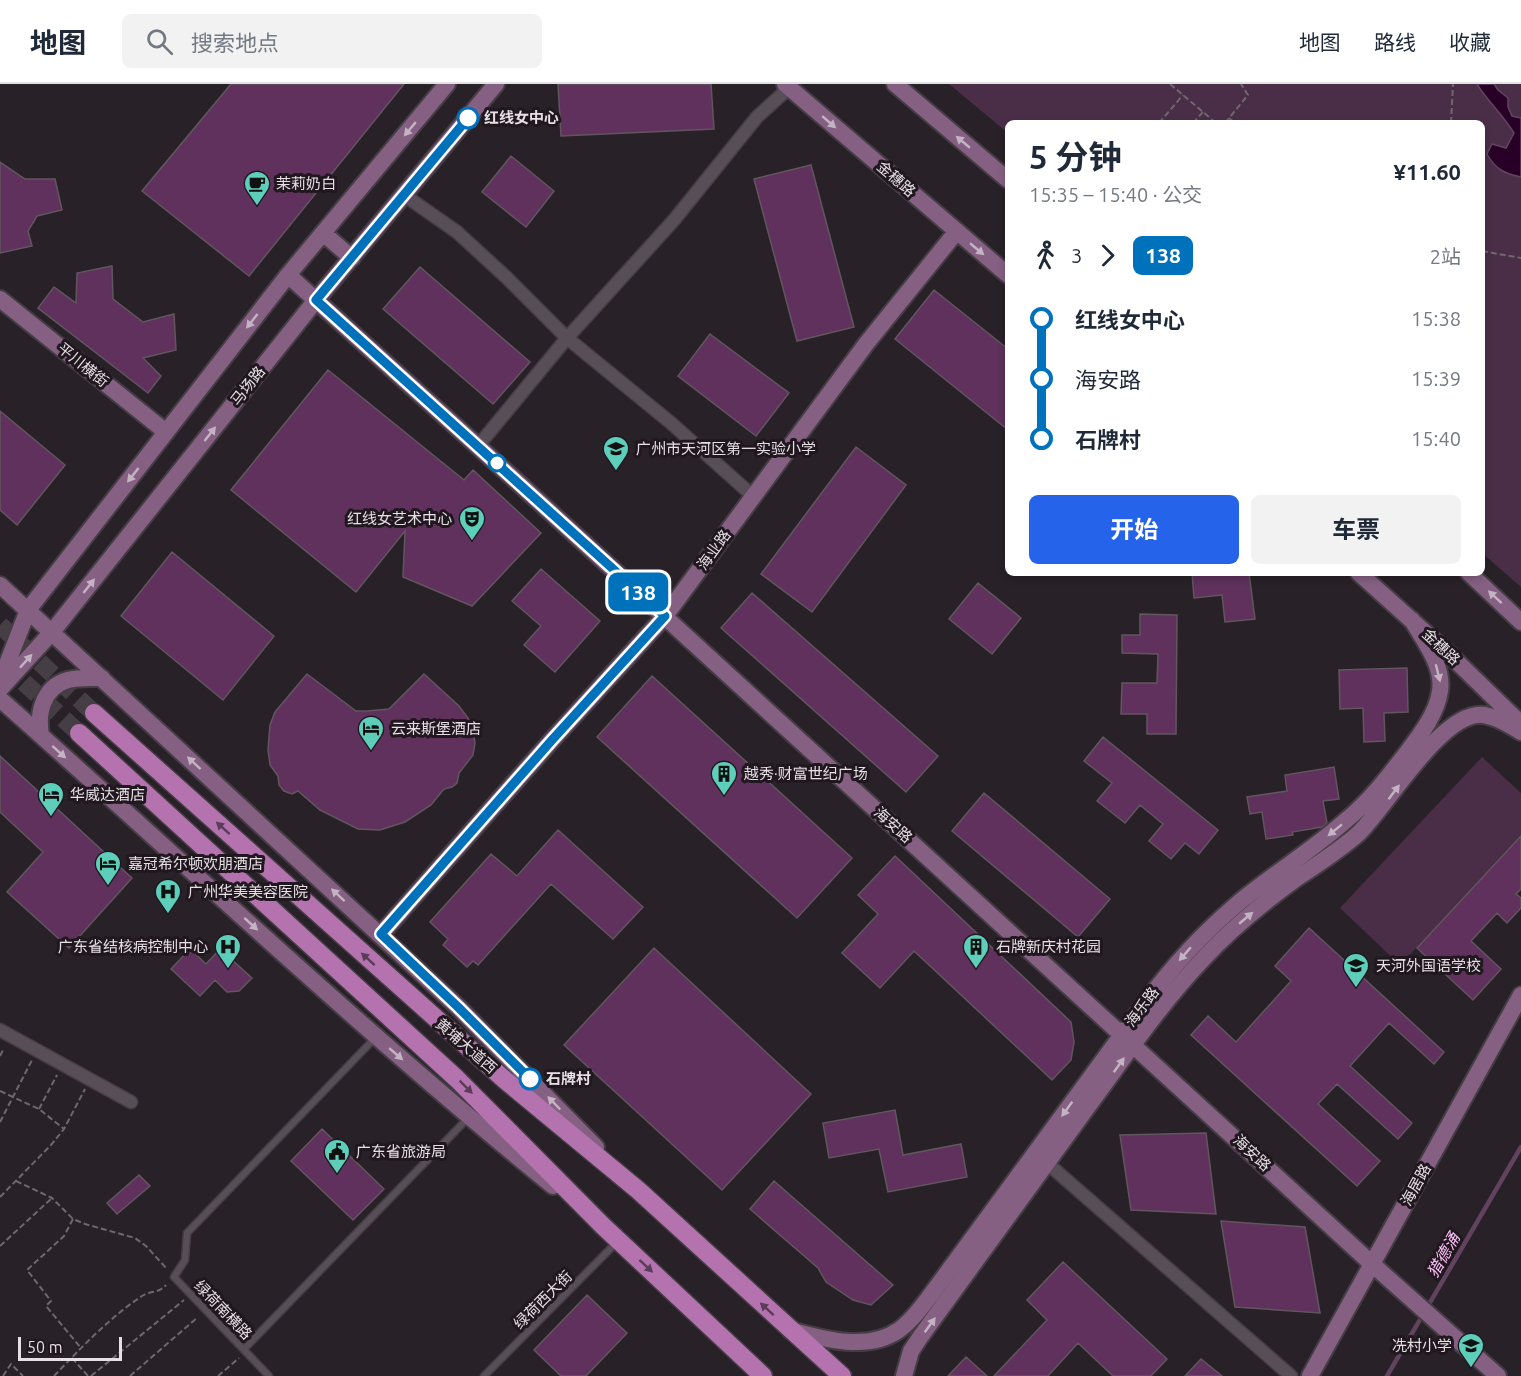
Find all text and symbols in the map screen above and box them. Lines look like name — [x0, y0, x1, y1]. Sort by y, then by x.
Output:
search box — [122, 14, 542, 68]
icon: search — [143, 25, 176, 58]
text: 地图 — [30, 27, 86, 58]
text: 搜索地点 — [191, 30, 279, 55]
text: 地图 — [1299, 30, 1341, 54]
text: 路线 — [1374, 30, 1416, 54]
text: 收藏 — [1449, 30, 1491, 54]
marker: 红线女中心 — [457, 107, 479, 129]
place label: 红线女中心 — [484, 109, 559, 126]
one-way arrow — [821, 115, 836, 128]
one-way arrow — [403, 121, 416, 137]
one-way arrow — [955, 136, 971, 149]
text: 5 分钟 — [1029, 138, 1121, 175]
street label: 金穗路 — [874, 157, 919, 200]
text: ¥11.60 — [1394, 159, 1461, 184]
cafe icon: 茉莉奶白 — [242, 169, 272, 207]
place label: 茉莉奶白 — [276, 175, 336, 192]
text: 15:35 – 15:40 · 公交 — [1029, 183, 1202, 206]
icon: walk — [1029, 239, 1062, 272]
icon: forward — [1091, 239, 1124, 272]
one-way arrow — [969, 242, 984, 255]
text: 138 — [1145, 243, 1181, 267]
text: 3 — [1071, 244, 1082, 267]
text: 2站 — [1430, 245, 1461, 268]
text: 红线女中心 — [1075, 307, 1185, 332]
text: 15:38 — [1411, 307, 1461, 330]
one-way arrow — [247, 314, 259, 329]
street label: 平川横街 — [55, 339, 112, 390]
street label: 马场路 — [227, 363, 268, 409]
text: 海安路 — [1075, 367, 1141, 392]
text: 15:39 — [1411, 367, 1461, 390]
one-way arrow — [204, 426, 216, 441]
text: 石牌村 — [1075, 427, 1141, 452]
text: 15:40 — [1411, 427, 1461, 450]
school or university icon: 广州市天河区第一实验小学 — [601, 434, 631, 472]
place label: 广州市天河区第一实验小学 — [636, 440, 816, 457]
unlabelled marker — [488, 454, 506, 472]
one-way arrow — [127, 468, 139, 483]
button: 开始 — [1029, 495, 1239, 564]
button: 车票 — [1251, 495, 1461, 564]
theatre icon: 红线女艺术中心 — [457, 504, 487, 542]
place label: 红线女艺术中心 — [347, 510, 452, 527]
street label: 海业路 — [693, 527, 734, 573]
line badge: 138 — [604, 572, 672, 612]
one-way arrow — [82, 578, 95, 594]
text: 138 — [620, 580, 656, 604]
one-way arrow — [1488, 590, 1503, 604]
street label: 金穗路 — [1419, 625, 1464, 668]
one-way arrow — [19, 653, 33, 668]
one-way arrow — [1433, 664, 1443, 682]
hotel icon: 云来斯堡酒店 — [356, 714, 386, 752]
place label: 云来斯堡酒店 — [391, 720, 481, 737]
one-way arrow — [51, 745, 66, 758]
one-way arrow — [187, 756, 201, 770]
building icon: 越秀·财富世纪广场 — [709, 759, 739, 797]
place label: 越秀·财富世纪广场 — [744, 765, 868, 782]
hotel icon: 华威达酒店 — [36, 780, 66, 818]
one-way arrow — [1387, 785, 1399, 800]
place label: 华威达酒店 — [70, 786, 145, 803]
street label: 海安路 — [871, 803, 916, 846]
one-way arrow — [216, 822, 230, 836]
one-way arrow — [1327, 823, 1343, 836]
hotel icon: 嘉冠希尔顿欢朋酒店 — [93, 849, 123, 887]
place label: 嘉冠希尔顿欢朋酒店 — [128, 855, 263, 872]
hospital icon: 广州华美美容医院 — [153, 877, 183, 915]
place label: 广州华美美容医院 — [188, 883, 308, 900]
one-way arrow — [331, 888, 345, 902]
one-way arrow — [1238, 912, 1254, 925]
one-way arrow — [243, 917, 258, 930]
hospital icon: 广东省结核病控制中心 — [213, 932, 243, 970]
building icon: 石牌新庆村花园 — [961, 932, 991, 970]
place label: 广东省结核病控制中心 — [58, 938, 208, 955]
place label: 石牌新庆村花园 — [996, 938, 1101, 955]
one-way arrow — [1179, 946, 1192, 962]
school or university icon: 天河外国语学校 — [1341, 951, 1371, 989]
one-way arrow — [361, 953, 376, 966]
place label: 天河外国语学校 — [1376, 957, 1481, 974]
street label: 海乐路 — [1121, 984, 1162, 1030]
street label: 黄埔大道西 — [432, 1015, 500, 1077]
one-way arrow — [389, 1047, 404, 1061]
one-way arrow — [1113, 1058, 1125, 1074]
marker: 石牌村 — [519, 1068, 541, 1090]
place label: 石牌村 — [546, 1070, 591, 1087]
one-way arrow — [459, 1080, 473, 1095]
one-way arrow — [547, 1096, 561, 1110]
one-way arrow — [1062, 1101, 1074, 1116]
street label: 海安路 — [1230, 1131, 1275, 1174]
public building icon: 广东省旅游局 — [322, 1137, 352, 1175]
place label: 广东省旅游局 — [356, 1143, 446, 1160]
street label: 海居路 — [1397, 1161, 1434, 1209]
water label: 猎德涌 — [1423, 1228, 1464, 1280]
one-way arrow — [638, 1258, 652, 1272]
street label: 绿荷西大街 — [510, 1267, 575, 1332]
street label: 绿荷南横路 — [191, 1277, 256, 1343]
one-way arrow — [760, 1302, 775, 1316]
one-way arrow — [923, 1317, 935, 1332]
school or university icon: 冼村小学 — [1456, 1331, 1486, 1369]
scale bar — [18, 1334, 122, 1362]
place label: 冼村小学 — [1392, 1337, 1452, 1354]
text: 50 m — [27, 1338, 63, 1356]

